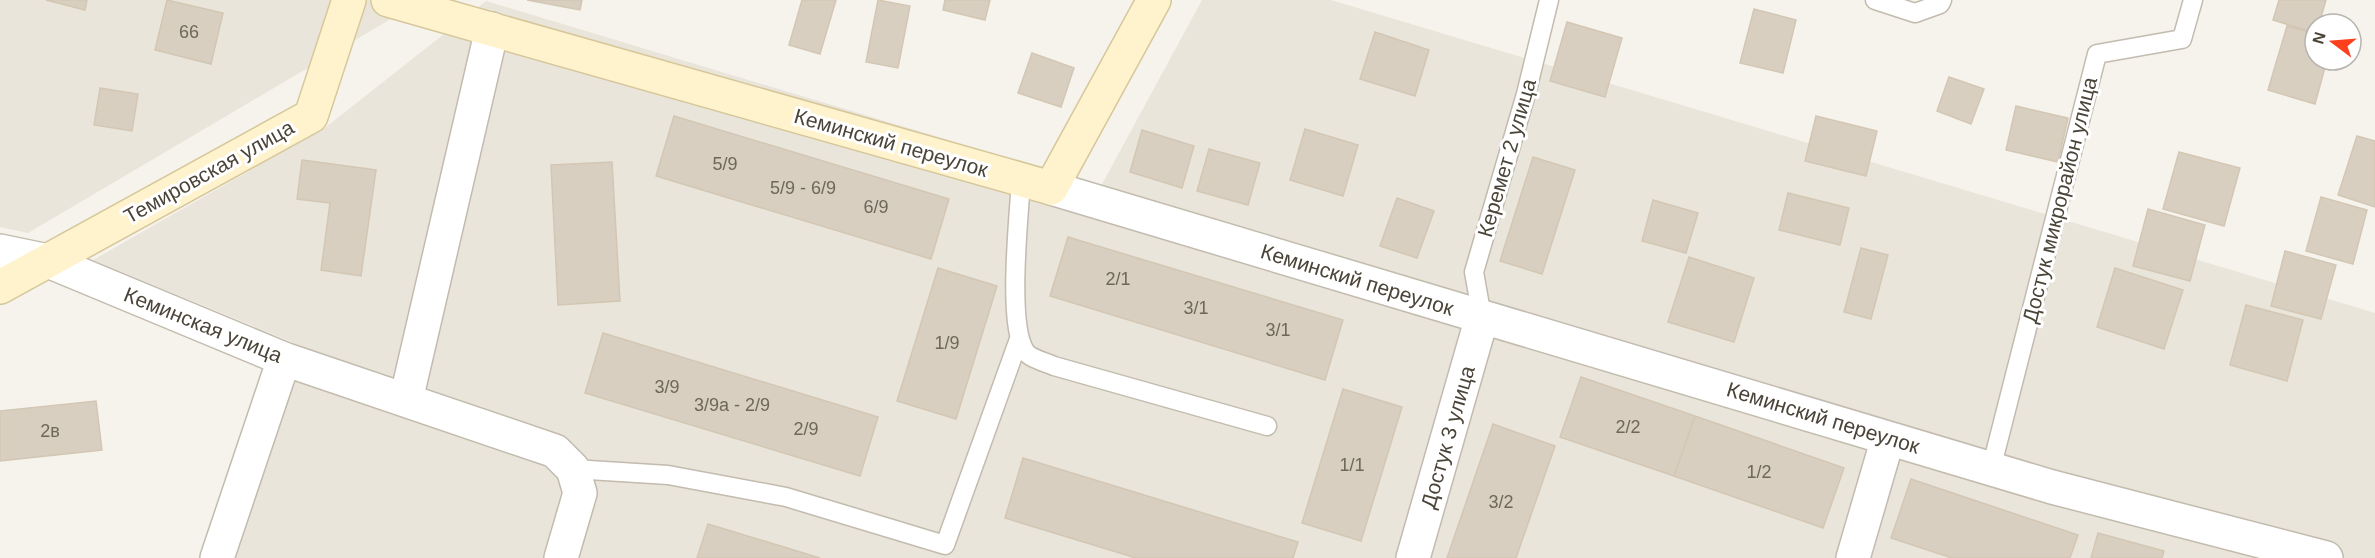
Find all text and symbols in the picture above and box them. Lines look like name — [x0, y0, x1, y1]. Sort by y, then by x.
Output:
north arrow — [2303, 12, 2363, 72]
house number: 66 — [179, 22, 199, 42]
text: N — [2309, 30, 2329, 46]
street label: Достук микрорайон улица — [2018, 74, 2101, 325]
street label: Керемет 2 улица — [1473, 76, 1540, 240]
street label: Кеминский переулок — [792, 104, 991, 181]
street label: Темировская улица — [120, 115, 298, 228]
house number: 5/9 — [712, 154, 738, 174]
house number: 5/9 - 6/9 — [770, 178, 836, 198]
house number: 6/9 — [863, 197, 889, 217]
street label: Кеминский переулок — [1258, 239, 1457, 320]
house number: 2/1 — [1105, 269, 1131, 289]
street label: Кеминская улица — [121, 282, 286, 367]
house number: 3/1 — [1183, 298, 1209, 318]
house number: 3/1 — [1265, 320, 1291, 340]
house number: 1/9 — [934, 333, 960, 353]
street label: Достук 3 улица — [1416, 363, 1479, 511]
house number: 3/9 — [654, 377, 680, 397]
street label: Кеминский переулок — [1724, 377, 1923, 458]
house number: 3/9а - 2/9 — [694, 395, 770, 415]
house number: 2/2 — [1615, 417, 1641, 437]
house number: 2/9 — [793, 419, 819, 439]
house number: 2в — [40, 421, 60, 441]
house number: 1/1 — [1339, 455, 1365, 475]
house number: 1/2 — [1746, 462, 1772, 482]
house number: 3/2 — [1488, 492, 1514, 512]

